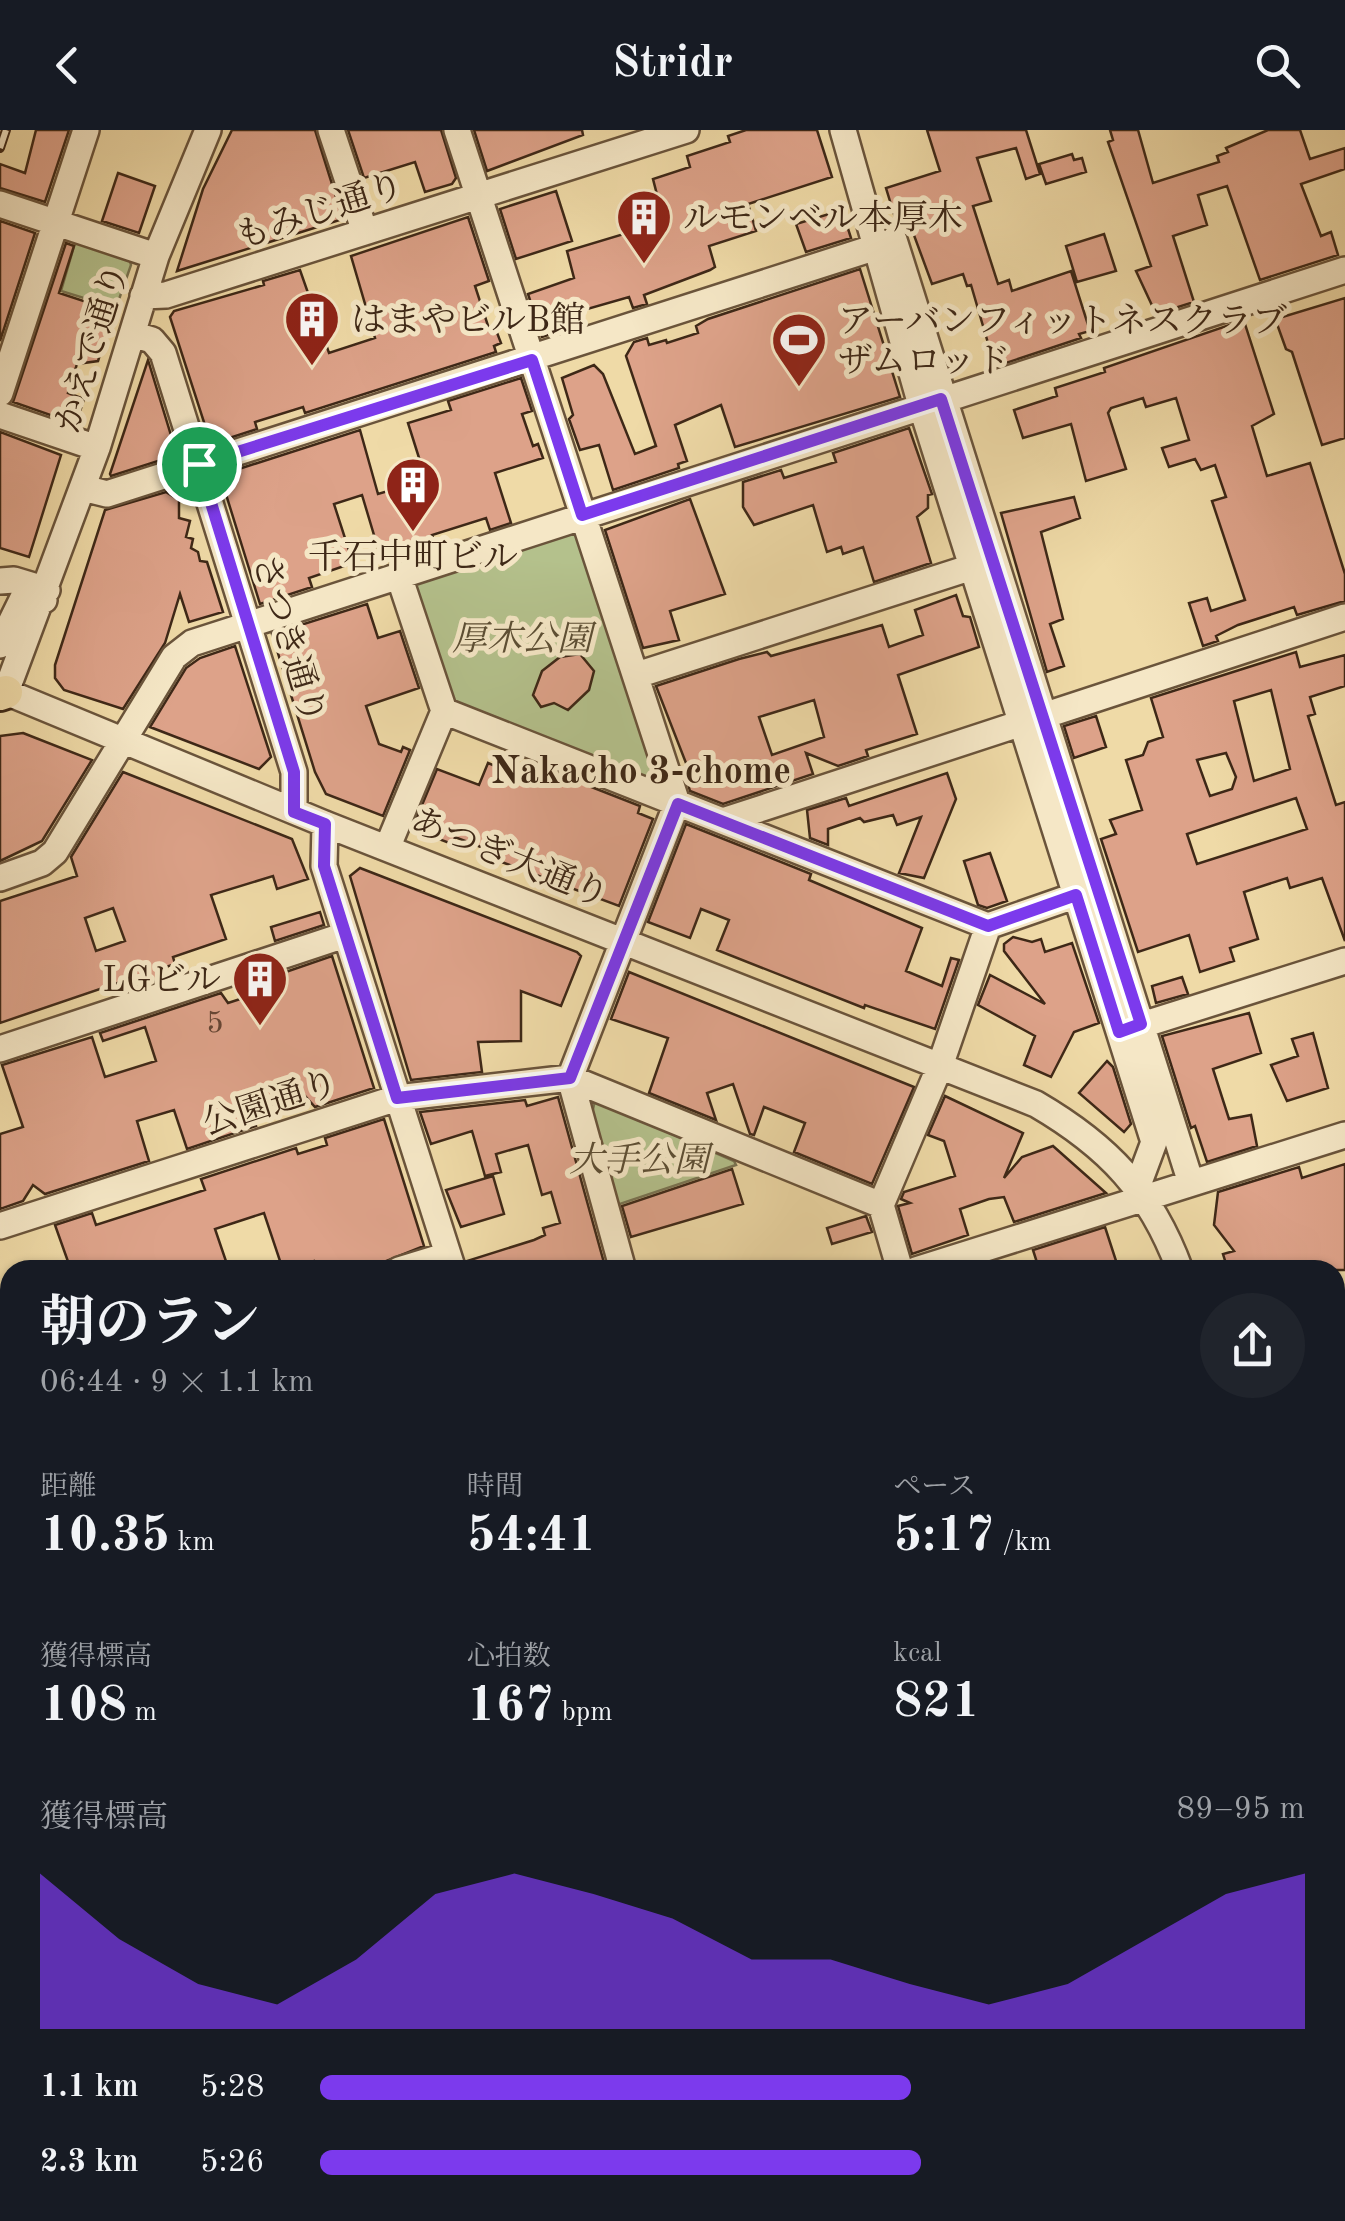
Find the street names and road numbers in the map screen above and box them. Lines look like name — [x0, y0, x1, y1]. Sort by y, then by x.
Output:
street label: もみじ通り — [230, 166, 408, 256]
street label: かえで通り — [48, 259, 136, 438]
street label: さつき通り — [245, 550, 333, 729]
street label: あつぎ大通り — [405, 801, 614, 915]
street label: 公園通り — [198, 1063, 343, 1143]

